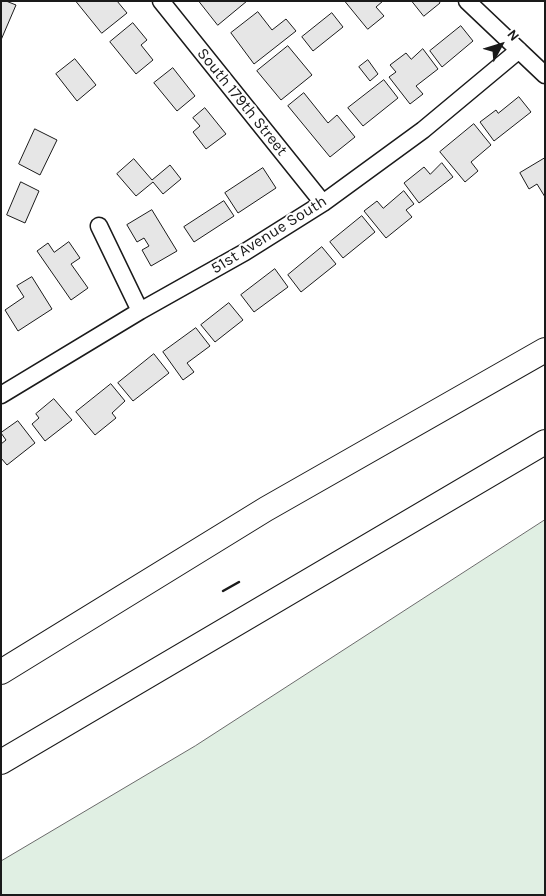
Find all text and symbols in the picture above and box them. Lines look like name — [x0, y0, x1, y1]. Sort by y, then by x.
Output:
north arrow — [476, 20, 526, 70]
text: N — [503, 26, 523, 44]
street label: South 179th Street — [193, 44, 291, 160]
street label: 51st Avenue South — [208, 192, 330, 278]

